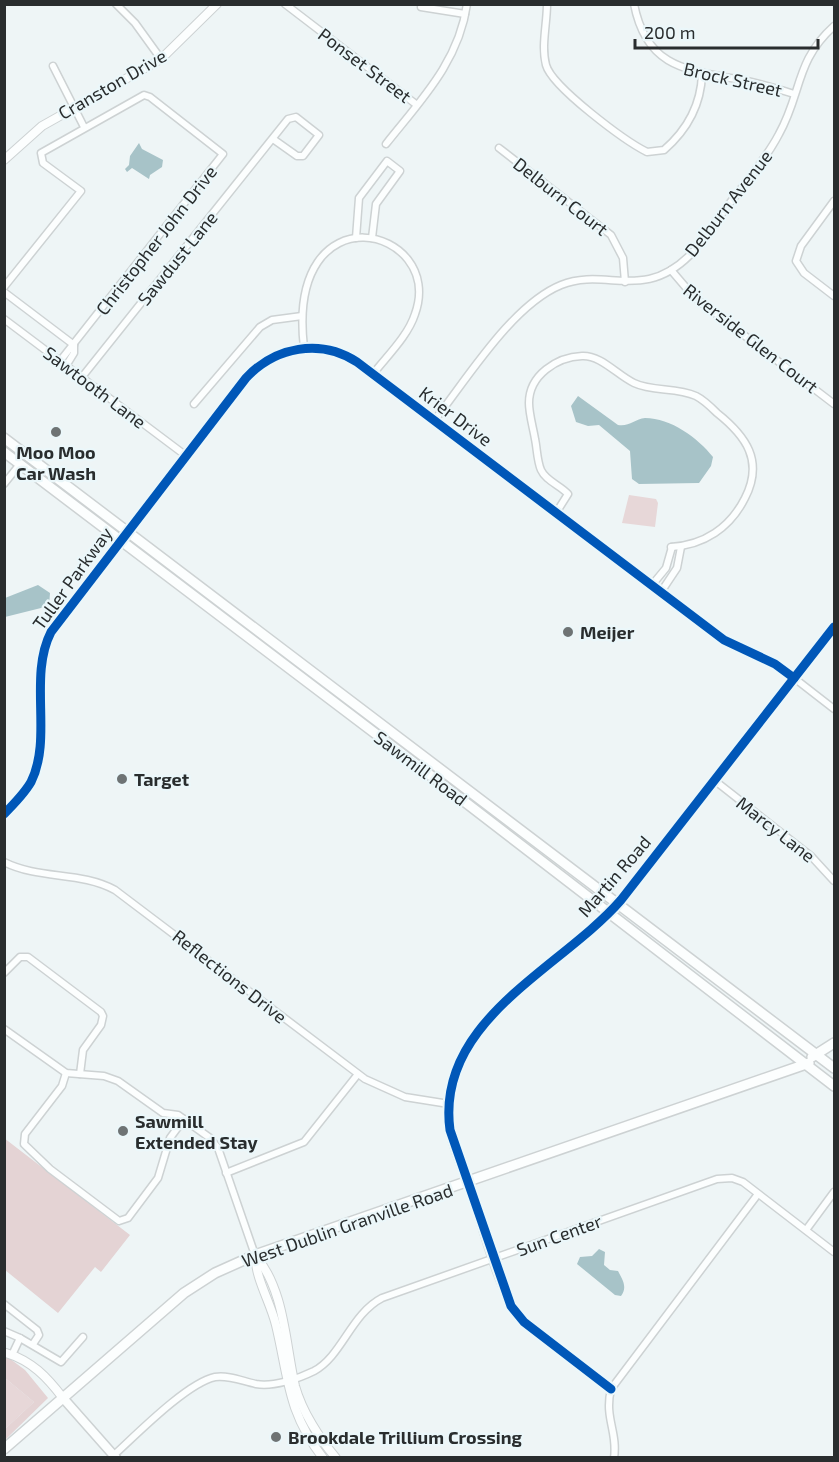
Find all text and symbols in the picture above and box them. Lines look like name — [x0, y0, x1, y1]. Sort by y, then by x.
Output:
scale bar — [635, 12, 818, 50]
text: 200 m — [644, 21, 696, 43]
street label: Ponset Street — [314, 23, 416, 107]
street label: Cranston Drive — [54, 44, 170, 124]
street label: Brock Street — [682, 57, 784, 101]
street label: Delburn Avenue — [680, 145, 776, 261]
street label: Delburn Court — [509, 152, 613, 240]
street label: Christopher John Drive — [91, 161, 221, 319]
street label: Sawdust Lane — [132, 207, 222, 309]
street label: Riverside Glen Court — [679, 279, 823, 398]
street label: Sawtooth Lane — [39, 341, 151, 433]
street label: Krier Drive — [415, 381, 497, 451]
marker: Moo Moo Car Wash — [49, 425, 63, 439]
place label: Moo Moo Car Wash — [16, 441, 96, 484]
street label: Tuller Parkway — [27, 522, 117, 634]
place label: Meijer — [580, 621, 635, 643]
marker: Meijer — [561, 625, 575, 639]
street label: Sawmill Road — [370, 726, 472, 810]
place label: Target — [134, 768, 190, 790]
marker: Target — [115, 772, 129, 786]
street label: Marcy Lane — [732, 791, 820, 867]
street label: Martin Road — [573, 831, 655, 921]
street label: Reflections Drive — [168, 925, 292, 1027]
place label: Sawmill Extended Stay — [135, 1110, 259, 1153]
marker: Sawmill Extended Stay — [116, 1124, 130, 1138]
street label: West Dublin Granville Road — [239, 1178, 455, 1272]
street label: Sun Center — [513, 1209, 605, 1261]
place label: Brookdale Trillium Crossing — [288, 1426, 523, 1448]
marker: Brookdale Trillium Crossing — [269, 1430, 283, 1444]

